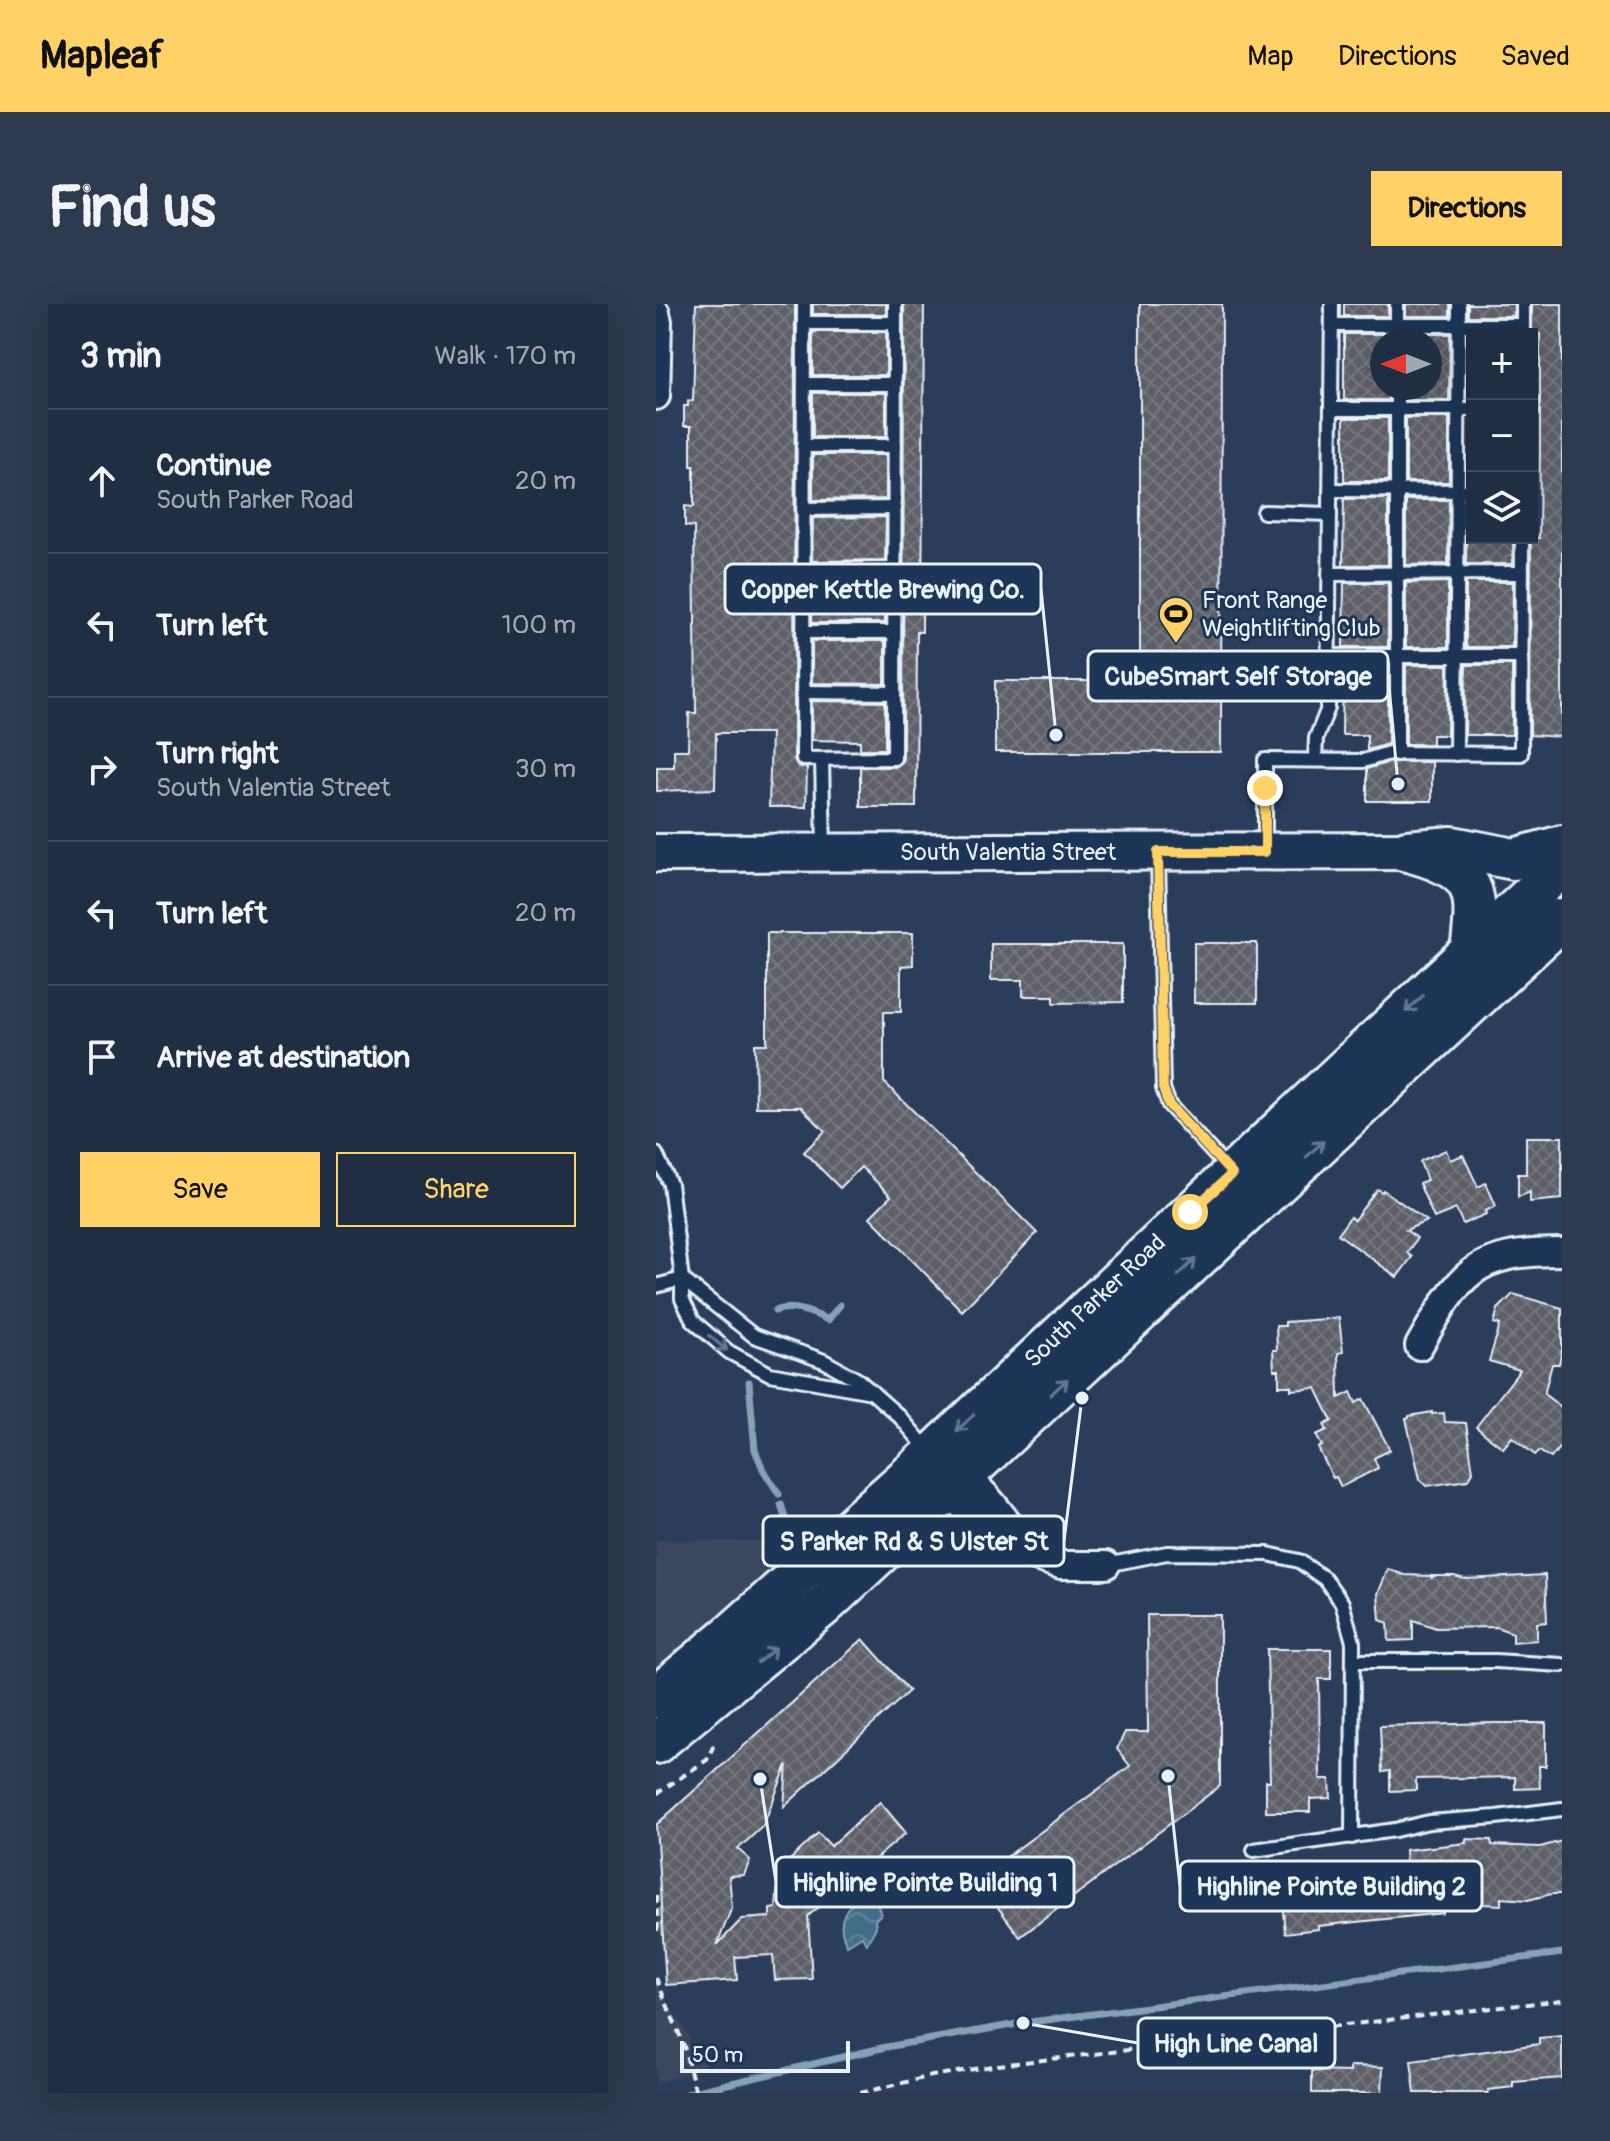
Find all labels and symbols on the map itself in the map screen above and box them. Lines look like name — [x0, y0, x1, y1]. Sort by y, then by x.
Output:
north arrow — [1370, 328, 1442, 400]
callout: Copper Kettle Brewing Co. — [725, 564, 1041, 614]
text: Copper Kettle Brewing Co. — [741, 574, 1025, 606]
place label: Front Range Weightlifting Club — [1202, 586, 1381, 643]
sports icon: Front Range Weightlifting Club — [1157, 595, 1195, 645]
callout: CubeSmart Self Storage — [1088, 651, 1388, 701]
text: CubeSmart Self Storage — [1104, 661, 1373, 693]
route end — [1247, 770, 1283, 806]
street label: South Valentia Street — [900, 838, 1117, 867]
one-way arrow — [1404, 995, 1424, 1014]
one-way arrow — [1305, 1139, 1325, 1158]
route start — [1172, 1194, 1208, 1230]
street label: South Parker Road — [1018, 1228, 1172, 1374]
one-way arrow — [1177, 1259, 1197, 1277]
one-way arrow — [707, 1334, 728, 1351]
one-way arrow — [1049, 1377, 1069, 1396]
one-way arrow — [956, 1413, 975, 1432]
callout: S Parker Rd & S Ulster St — [763, 1516, 1064, 1566]
text: S Parker Rd & S Ulster St — [779, 1526, 1049, 1558]
one-way arrow — [756, 1646, 777, 1664]
callout: Highline Pointe Building 1 — [776, 1857, 1074, 1907]
callout: Highline Pointe Building 2 — [1180, 1861, 1482, 1911]
text: Highline Pointe Building 1 — [792, 1867, 1058, 1899]
text: Highline Pointe Building 2 — [1196, 1871, 1466, 1903]
callout: High Line Canal — [1138, 2018, 1335, 2068]
text: High Line Canal — [1154, 2028, 1318, 2060]
scale bar — [680, 2037, 850, 2073]

